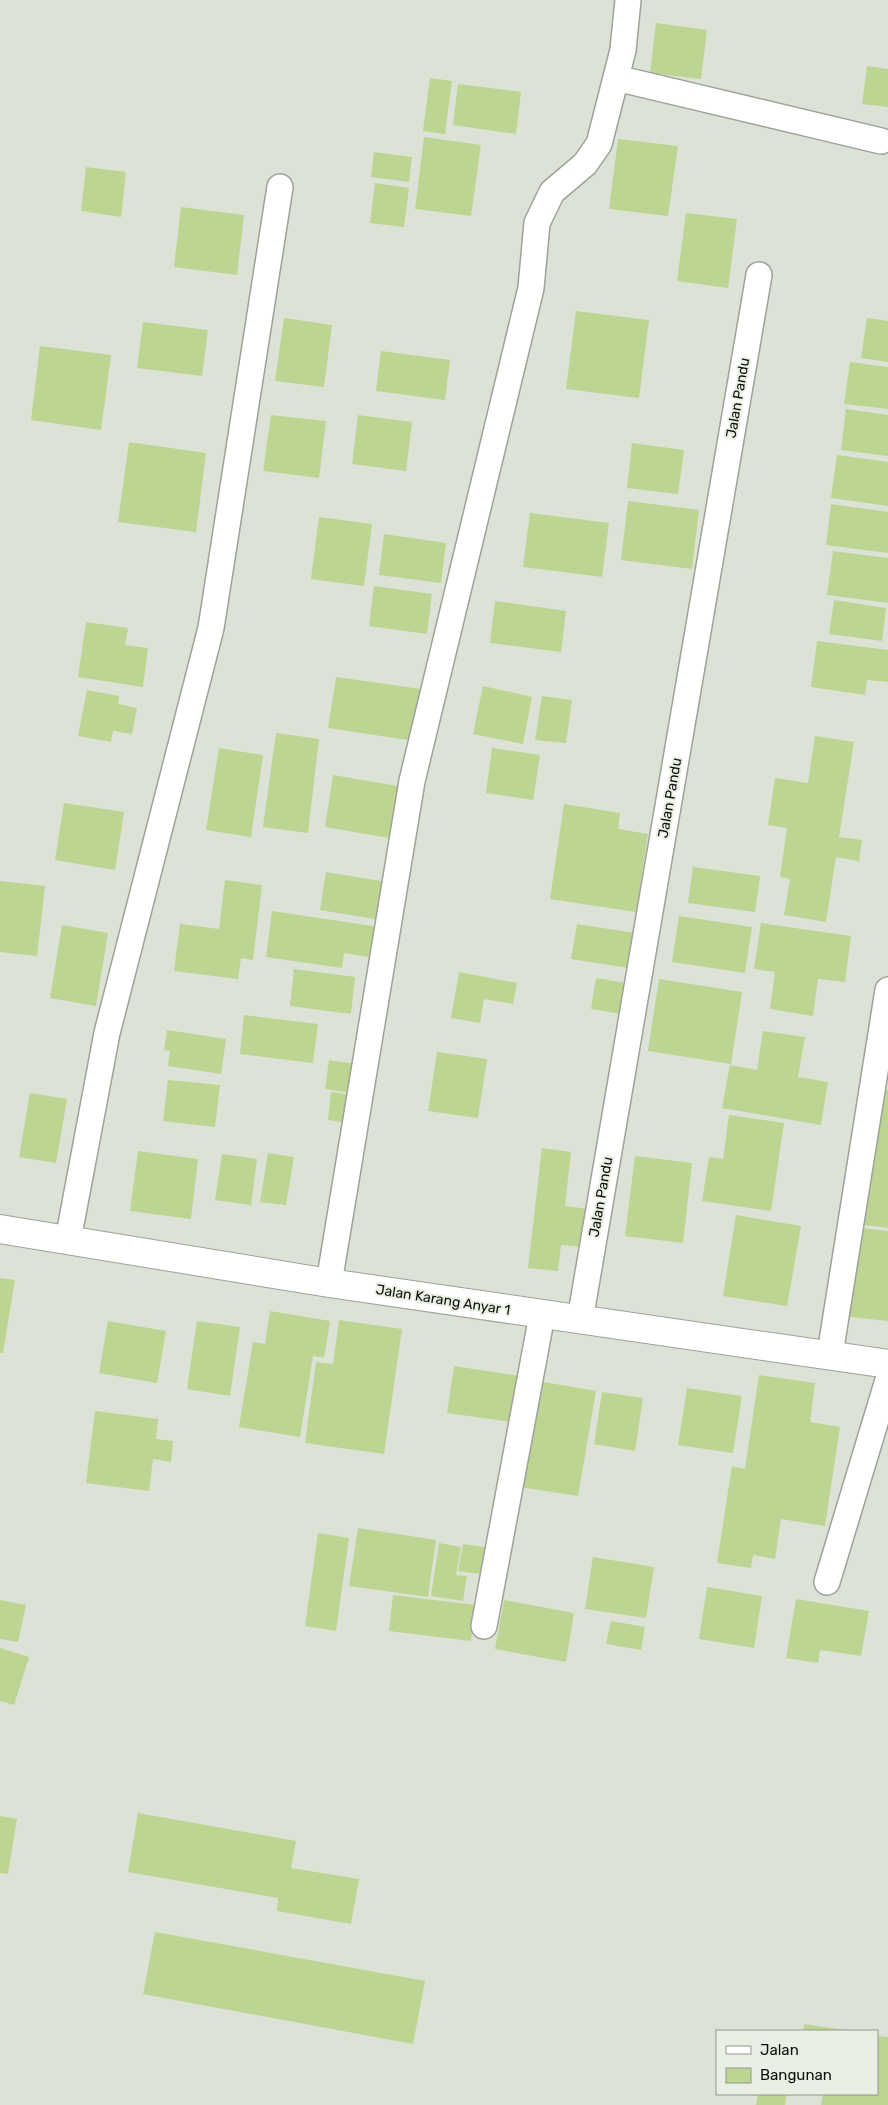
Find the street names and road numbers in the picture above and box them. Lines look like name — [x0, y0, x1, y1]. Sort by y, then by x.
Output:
street label: Jalan Pandu — [723, 356, 753, 440]
street label: Jalan Pandu — [655, 756, 685, 840]
street label: Jalan Pandu — [586, 1155, 616, 1239]
street label: Jalan Karang Anyar 1 — [375, 1281, 511, 1319]

